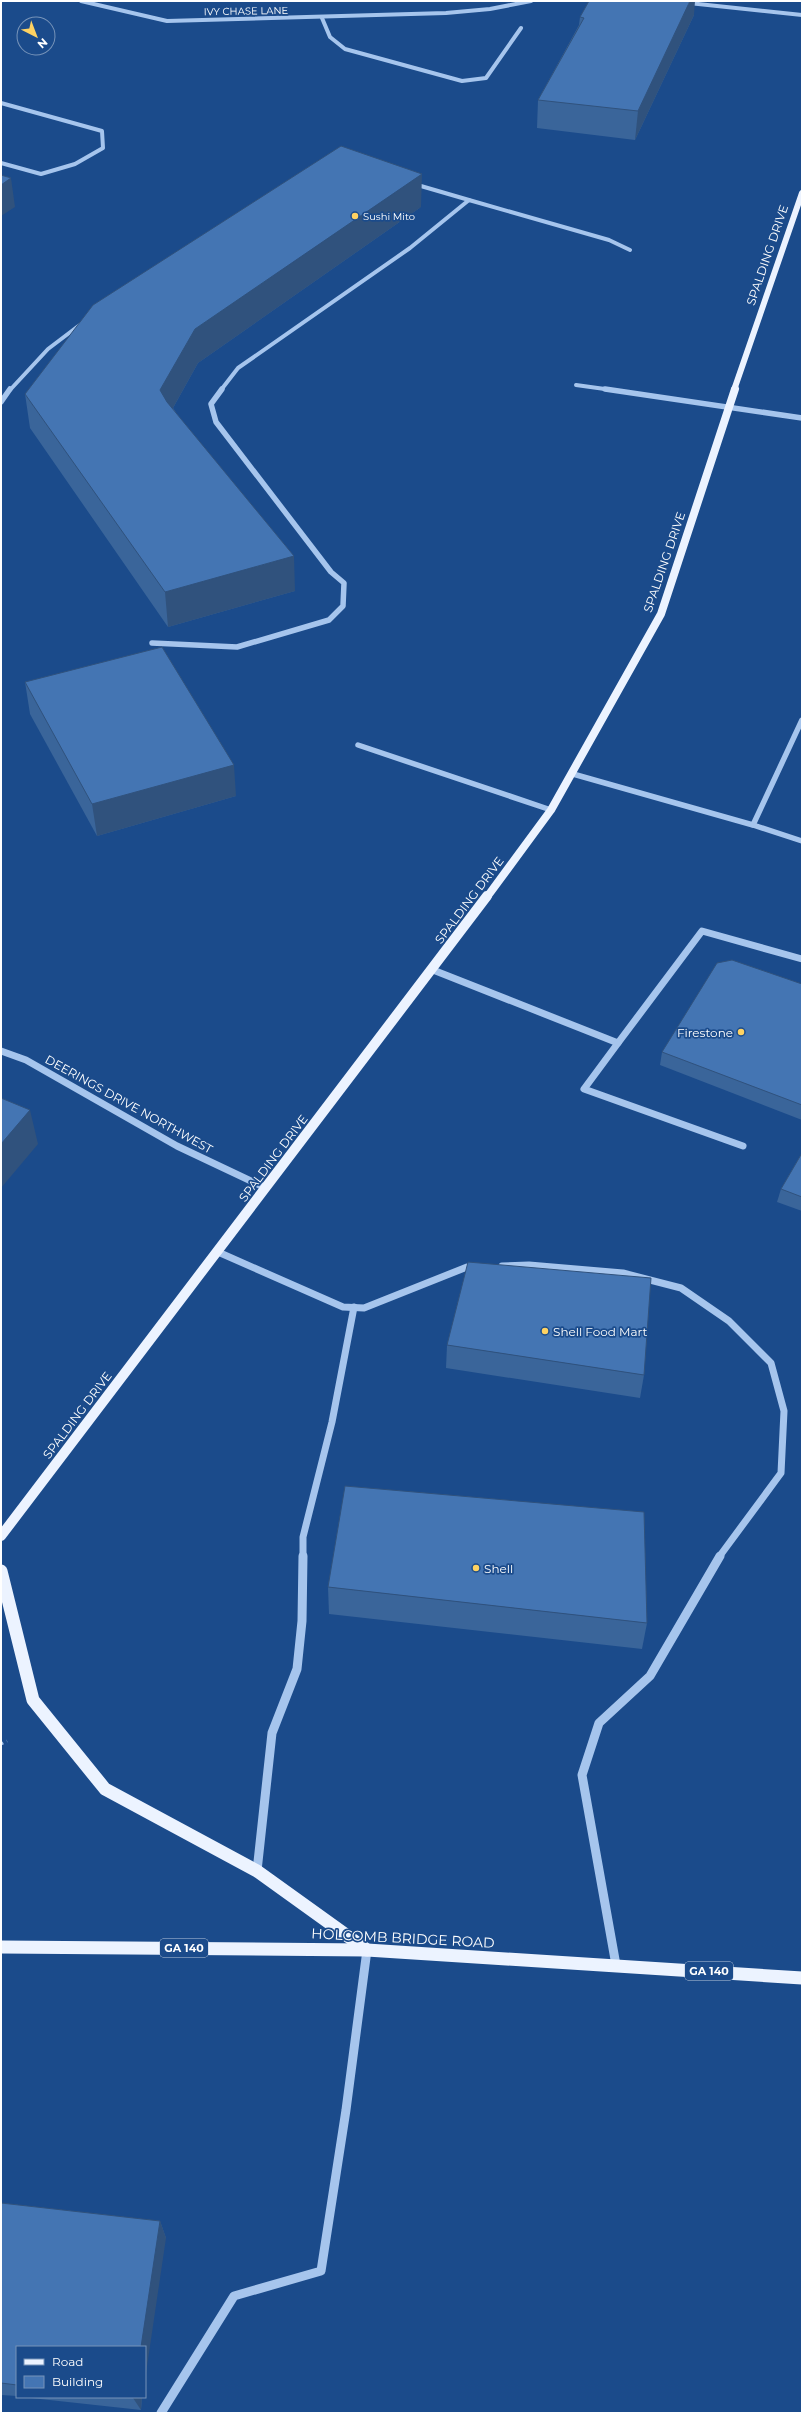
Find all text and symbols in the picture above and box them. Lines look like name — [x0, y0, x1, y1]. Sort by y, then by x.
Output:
street label: IVY CHASE LANE — [204, 4, 289, 18]
north arrow — [16, 16, 56, 56]
text: N — [35, 35, 51, 52]
street label: SPALDING DRIVE — [743, 203, 791, 307]
place label: Sushi Mito — [363, 210, 415, 223]
marker: Sushi Mito — [350, 211, 360, 221]
street label: SPALDING DRIVE — [640, 510, 688, 614]
street label: SPALDING DRIVE — [431, 854, 507, 946]
place label: Firestone — [677, 1025, 733, 1040]
marker: Firestone — [736, 1027, 746, 1037]
street label: DEERINGS DRIVE NORTHWEST — [43, 1052, 216, 1157]
street label: SPALDING DRIVE — [235, 1112, 311, 1204]
place label: Shell Food Mart — [553, 1324, 648, 1339]
marker: Shell Food Mart — [540, 1326, 550, 1336]
street label: SPALDING DRIVE — [39, 1369, 115, 1461]
place label: Shell — [484, 1561, 513, 1576]
marker: Shell — [471, 1563, 481, 1573]
street label: HOLCOMB BRIDGE ROAD — [311, 1924, 495, 1952]
road number: GA 140 — [160, 1939, 208, 1957]
road number: GA 140 — [685, 1962, 733, 1980]
legend — [16, 2346, 146, 2398]
text: Road — [52, 2354, 83, 2369]
text: Building — [52, 2374, 103, 2389]

